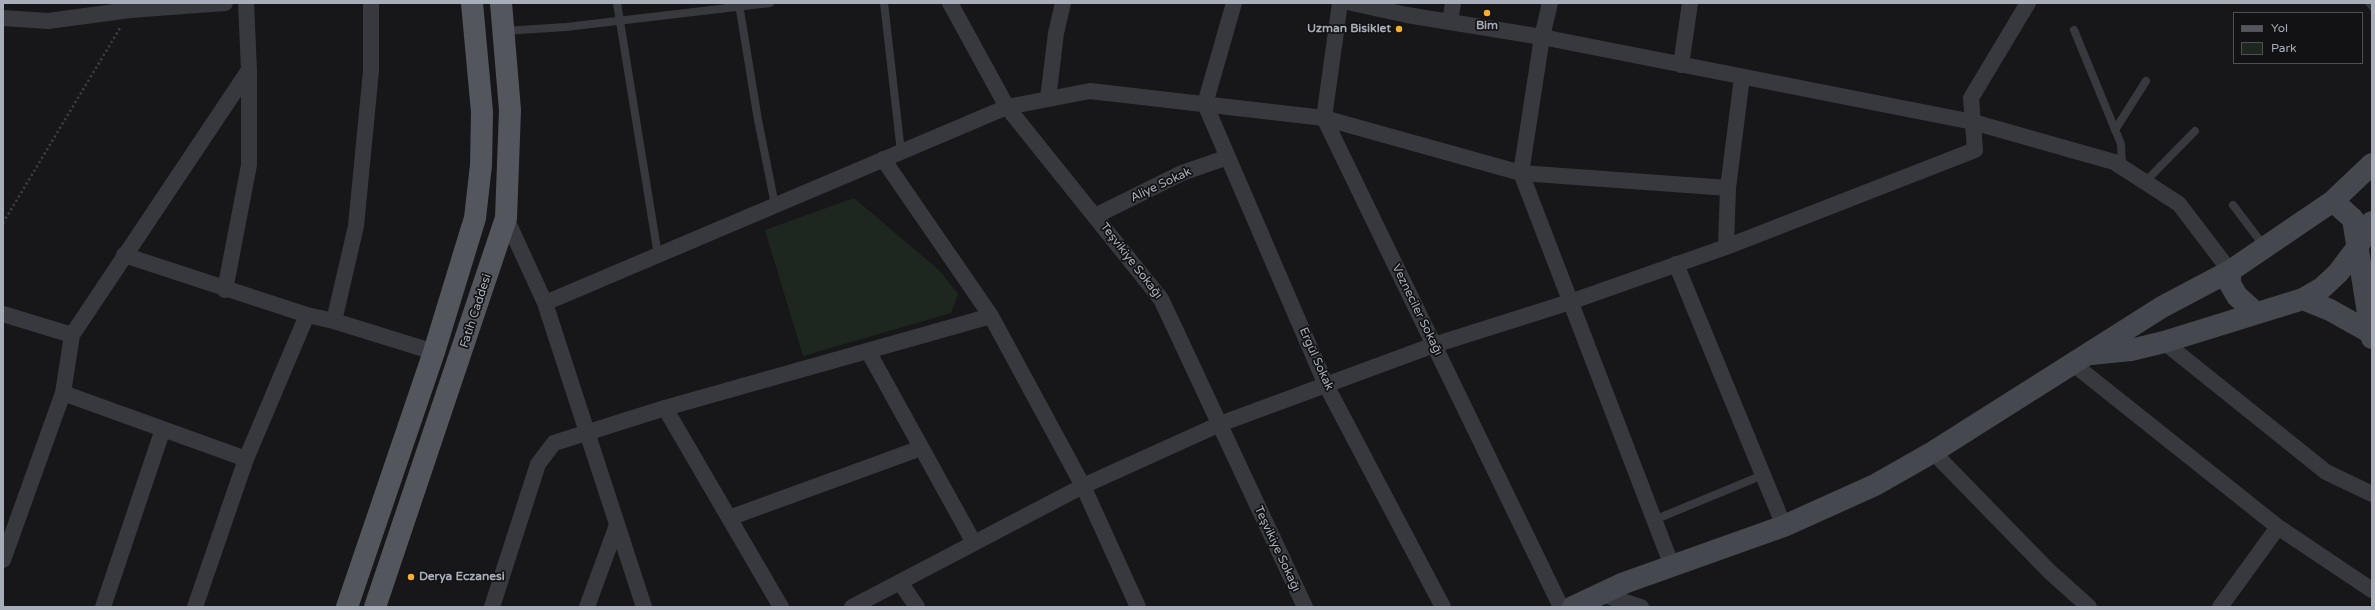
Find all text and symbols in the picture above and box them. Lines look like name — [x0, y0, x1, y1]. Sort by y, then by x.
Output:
marker: Bim — [1482, 8, 1492, 18]
legend — [2233, 12, 2363, 64]
place label: Bim — [1476, 19, 1498, 33]
text: Yol — [2271, 21, 2288, 35]
place label: Uzman Bisiklet — [1307, 22, 1391, 36]
marker: Uzman Bisiklet — [1394, 24, 1404, 34]
text: Park — [2271, 41, 2297, 55]
street label: Aliye Sokak — [1128, 165, 1194, 205]
street label: Teşvikiye Sokağı — [1097, 220, 1165, 302]
street label: Vezneciler Sokağı — [1389, 262, 1445, 358]
street label: Fatih Caddesi — [457, 272, 495, 350]
street label: Ergül Sokak — [1296, 325, 1336, 393]
street label: Teşvikiye Sokağı — [1251, 504, 1303, 594]
place label: Derya Eczanesi — [419, 570, 505, 584]
marker: Derya Eczanesi — [406, 572, 416, 582]

